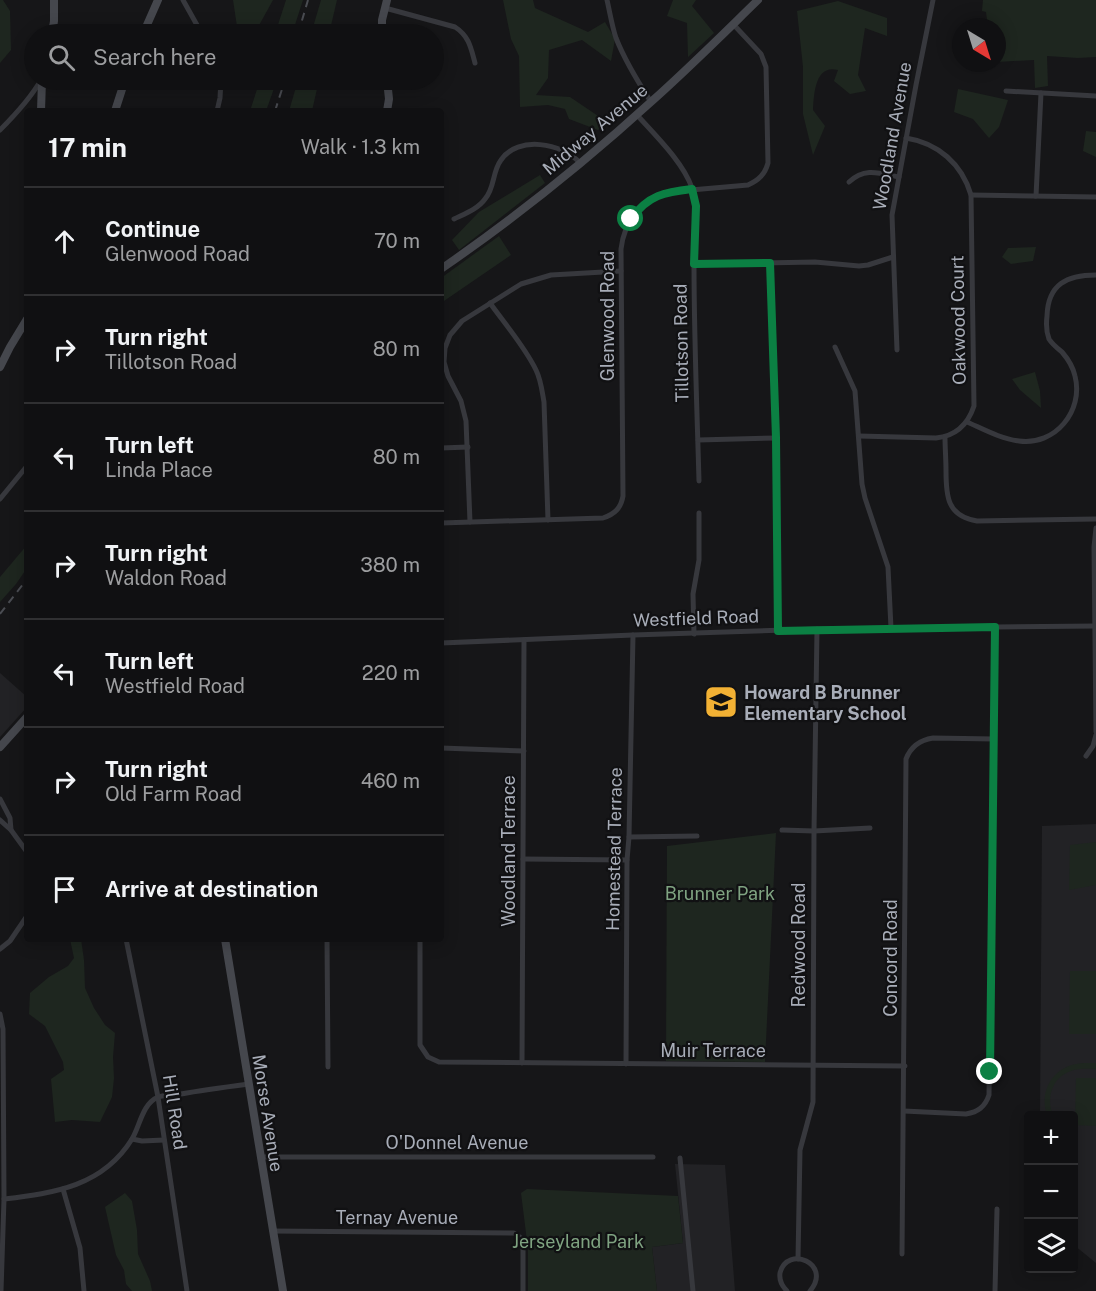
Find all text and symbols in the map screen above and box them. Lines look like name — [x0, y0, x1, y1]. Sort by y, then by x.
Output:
north arrow — [952, 18, 1006, 72]
search box — [24, 24, 444, 90]
icon: search — [45, 41, 78, 74]
text: Search here — [93, 44, 217, 70]
street label: Woodland Avenue — [869, 60, 915, 212]
street label: Midway Avenue — [538, 79, 652, 179]
text: 17 min — [48, 132, 127, 163]
text: Walk · 1.3 km — [301, 135, 420, 159]
route start — [617, 205, 643, 231]
text: Continue — [105, 216, 200, 242]
icon: ahead — [48, 225, 81, 258]
text: 70 m — [374, 229, 420, 253]
text: Glenwood Road — [105, 242, 250, 266]
street label: Glenwood Road — [597, 251, 618, 381]
street label: Oakwood Court — [946, 255, 970, 385]
street label: Tillotson Road — [669, 283, 693, 403]
text: Turn right — [105, 324, 208, 350]
icon: right — [48, 333, 81, 366]
text: 80 m — [373, 337, 420, 361]
text: Tillotson Road — [105, 350, 237, 374]
text: Turn left — [105, 432, 194, 458]
icon: left — [48, 441, 81, 474]
text: 80 m — [373, 445, 420, 469]
text: Linda Place — [105, 458, 213, 482]
text: Turn right — [105, 540, 208, 566]
icon: right — [48, 549, 81, 582]
text: 380 m — [360, 553, 420, 577]
text: Waldon Road — [105, 566, 227, 590]
street label: Westfield Road — [633, 605, 759, 631]
text: Turn left — [105, 648, 194, 674]
icon: left — [48, 657, 81, 690]
text: 220 m — [362, 661, 420, 685]
text: Westfield Road — [105, 674, 245, 698]
place label: Howard B Brunner Elementary School — [744, 682, 907, 724]
school or university icon: Howard B Brunner Elementary School — [703, 684, 739, 720]
text: Turn right — [105, 756, 208, 782]
icon: right — [48, 765, 81, 798]
street label: Homestead Terrace — [602, 767, 626, 931]
text: 460 m — [361, 769, 420, 793]
street label: Woodland Terrace — [498, 775, 519, 927]
text: Old Farm Road — [105, 782, 242, 806]
icon: arrive — [48, 873, 81, 906]
text: Arrive at destination — [105, 876, 318, 902]
park label: Brunner Park — [665, 883, 775, 904]
street label: Redwood Road — [788, 883, 809, 1007]
street label: Concord Road — [880, 899, 901, 1017]
street label: Muir Terrace — [660, 1040, 766, 1061]
street label: Morse Avenue — [248, 1053, 288, 1173]
route end — [976, 1058, 1002, 1084]
street label: Hill Road — [159, 1073, 191, 1151]
map controls — [1024, 1111, 1078, 1273]
button: + — [1024, 1111, 1078, 1165]
street label: O'Donnel Avenue — [386, 1132, 528, 1153]
button: − — [1024, 1165, 1078, 1219]
street label: Ternay Avenue — [336, 1207, 458, 1228]
button: layers — [1024, 1219, 1078, 1273]
park label: Jerseyland Park — [512, 1231, 644, 1252]

